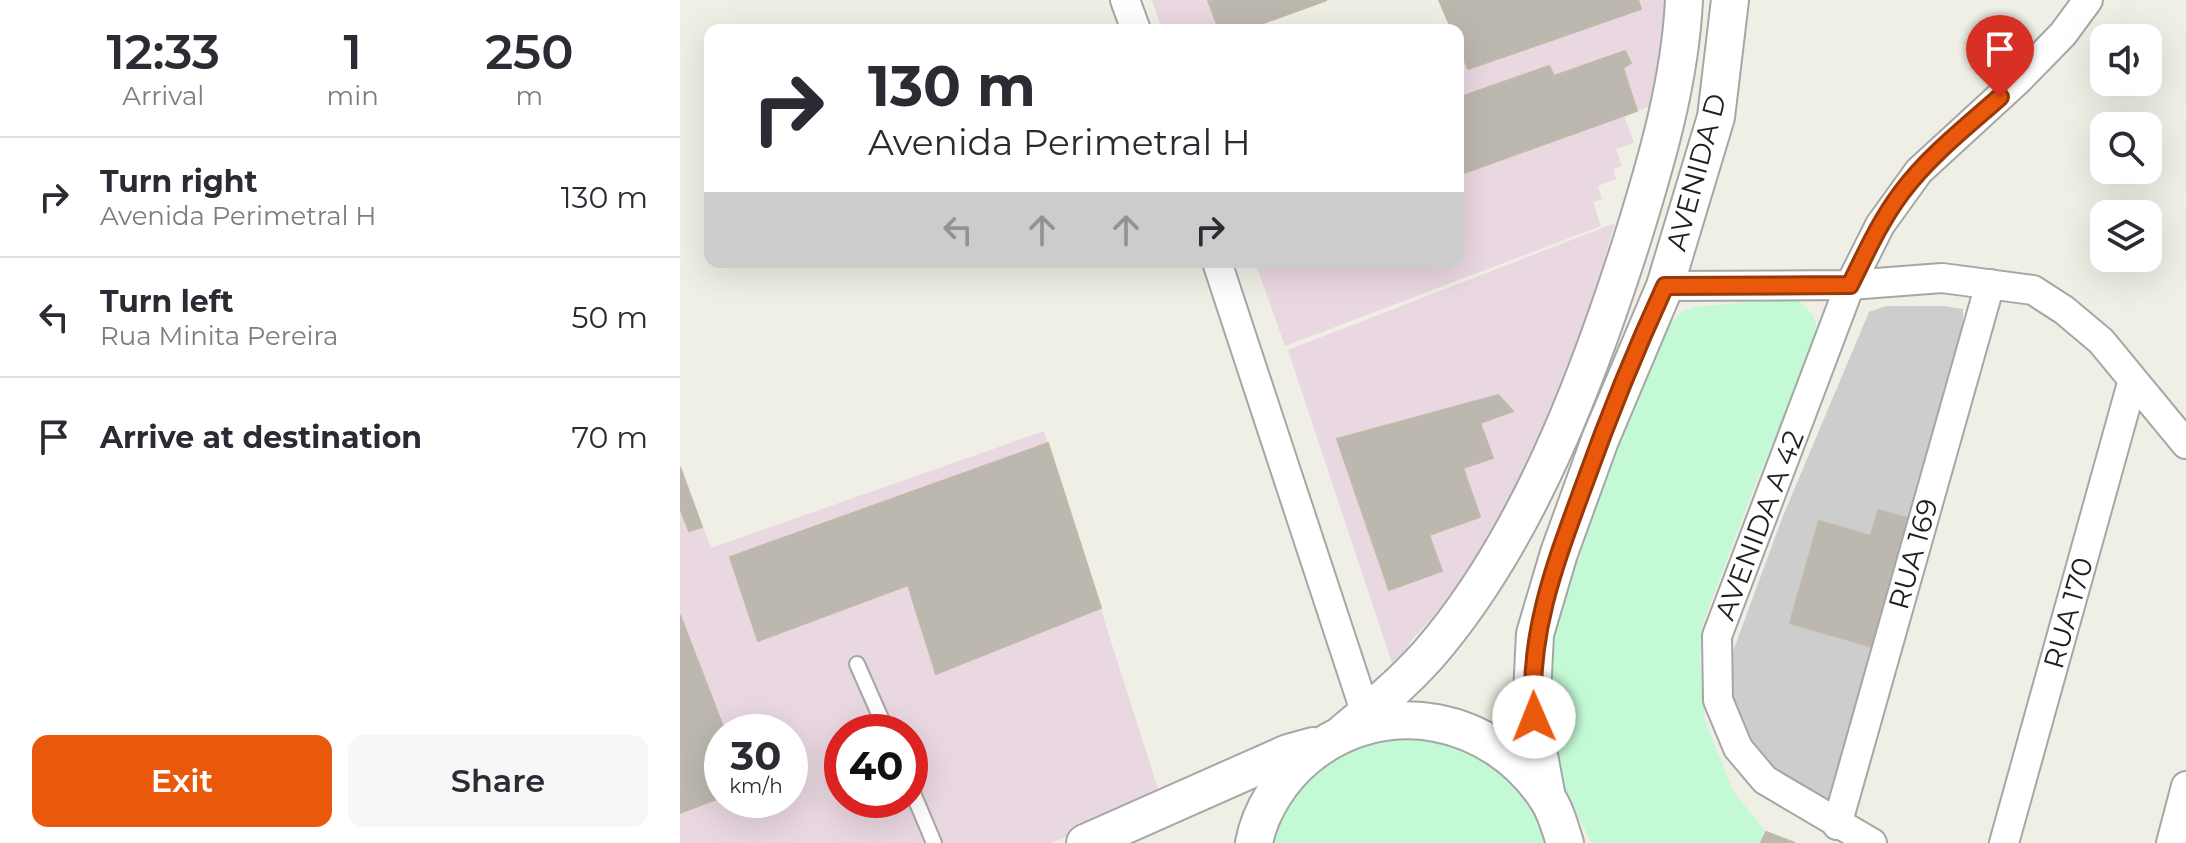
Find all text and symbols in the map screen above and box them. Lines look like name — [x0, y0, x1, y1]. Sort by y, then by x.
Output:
pin — [1966, 15, 2034, 97]
text: 12:33 — [106, 23, 220, 81]
text: 1 — [343, 23, 362, 81]
text: 250 — [485, 23, 573, 81]
map controls — [2090, 24, 2162, 272]
button: sound — [2090, 24, 2162, 96]
icon: arrive — [1978, 27, 2022, 71]
text: 130 m — [868, 52, 1036, 120]
icon: right — [736, 56, 840, 160]
text: Arrival — [122, 80, 204, 112]
text: min — [327, 80, 379, 112]
text: m — [516, 80, 543, 112]
street label: AVENIDA D — [1659, 90, 1733, 254]
button: search — [2090, 112, 2162, 184]
text: Avenida Perimetral H — [868, 120, 1251, 164]
text: Turn right — [100, 163, 257, 200]
icon: right — [32, 175, 76, 219]
text: 130 m — [561, 179, 648, 216]
text: Avenida Perimetral H — [100, 200, 376, 232]
button: layers — [2090, 200, 2162, 272]
icon: left — [936, 208, 980, 252]
icon: ahead — [1020, 208, 1064, 252]
icon: ahead — [1104, 208, 1148, 252]
icon: right — [1188, 208, 1232, 252]
text: Turn left — [100, 283, 233, 320]
icon: left — [32, 295, 76, 339]
text: 50 m — [571, 299, 648, 336]
text: Rua Minita Pereira — [100, 320, 338, 352]
icon: arrive — [32, 415, 76, 459]
text: Arrive at destination — [100, 419, 422, 456]
text: 70 m — [571, 419, 648, 456]
street label: AVENIDA A 42 — [1707, 425, 1811, 625]
street label: RUA 169 — [1881, 495, 1945, 613]
street label: RUA 170 — [2036, 554, 2100, 672]
position arrow — [1492, 675, 1576, 759]
speed limit sign: 40 — [824, 714, 928, 818]
text: 30 — [731, 731, 781, 780]
button: Exit — [32, 735, 332, 827]
button: Share — [348, 735, 648, 827]
text: km/h — [729, 774, 783, 798]

